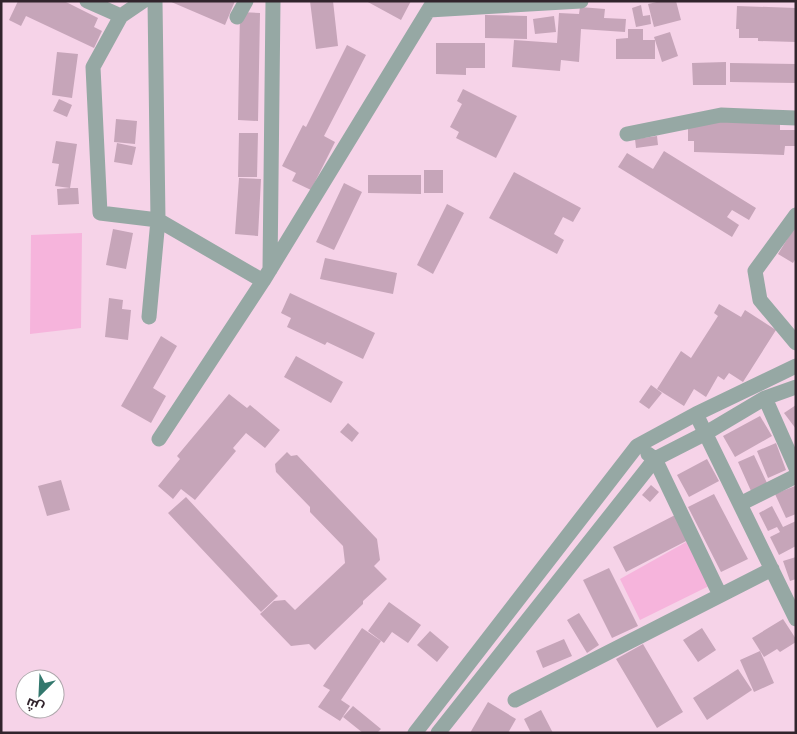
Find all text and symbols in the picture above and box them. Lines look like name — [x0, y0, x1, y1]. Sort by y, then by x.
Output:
north arrow — [15, 669, 65, 719]
text: ش — [22, 694, 47, 719]

